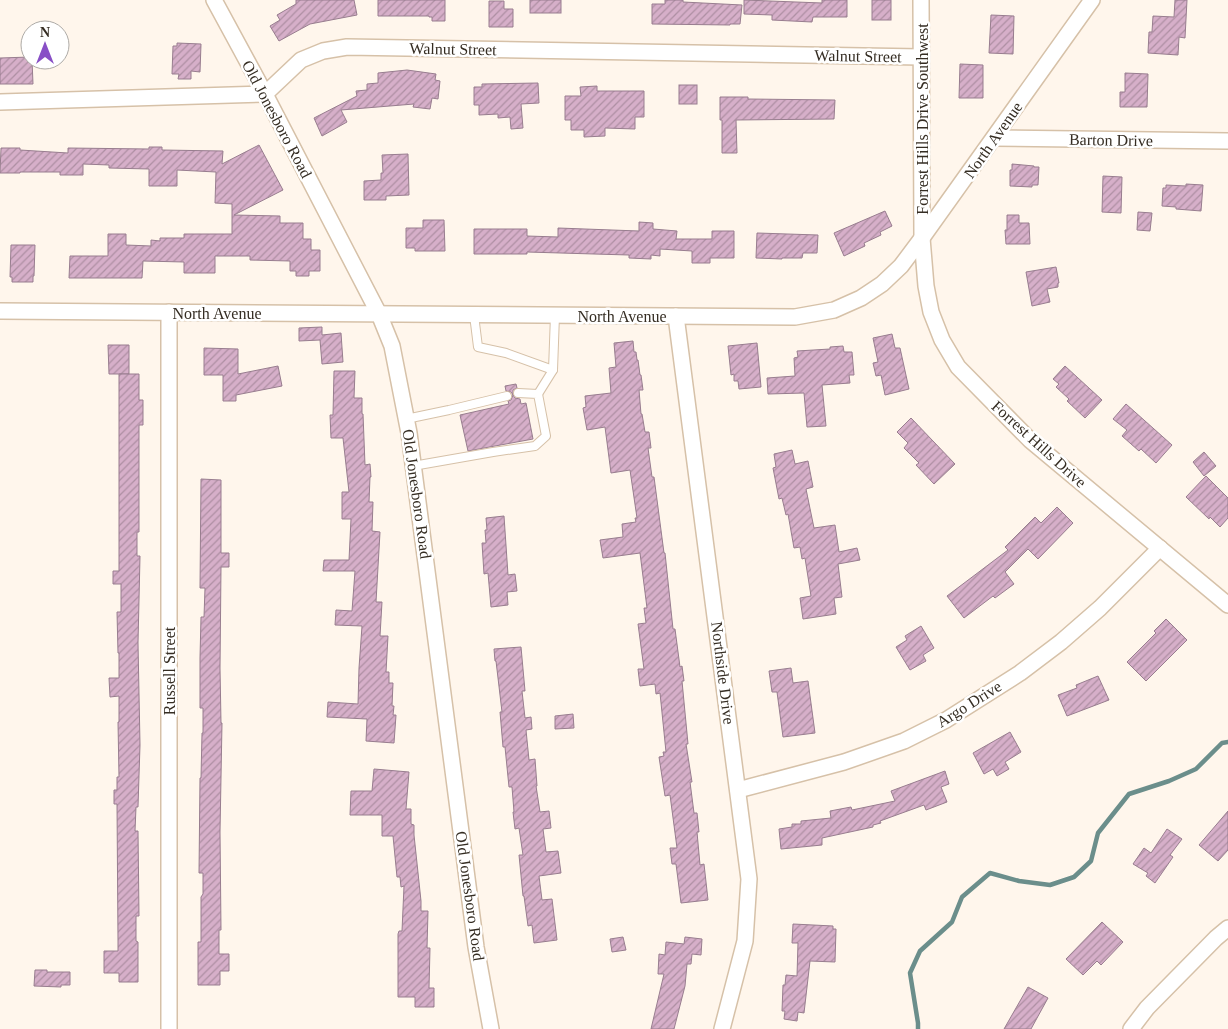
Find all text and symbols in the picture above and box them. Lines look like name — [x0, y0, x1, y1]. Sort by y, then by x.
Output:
north arrow — [20, 20, 70, 70]
street label: Forrest Hills Drive Southwest — [914, 23, 931, 215]
text: N — [40, 25, 50, 40]
street label: Walnut Street — [409, 40, 497, 58]
street label: Walnut Street — [814, 47, 902, 65]
street label: Old Jonesboro Road — [239, 57, 315, 181]
street label: North Avenue — [961, 99, 1025, 181]
street label: Barton Drive — [1069, 131, 1153, 149]
street label: North Avenue — [172, 305, 262, 322]
street label: North Avenue — [577, 308, 667, 325]
street label: Forrest Hills Drive — [988, 397, 1090, 491]
street label: Old Jonesboro Road — [399, 428, 435, 560]
street label: Northside Drive — [708, 621, 738, 725]
street label: Russell Street — [161, 626, 178, 715]
street label: Argo Drive — [934, 677, 1005, 731]
street label: Old Jonesboro Road — [452, 830, 488, 962]

